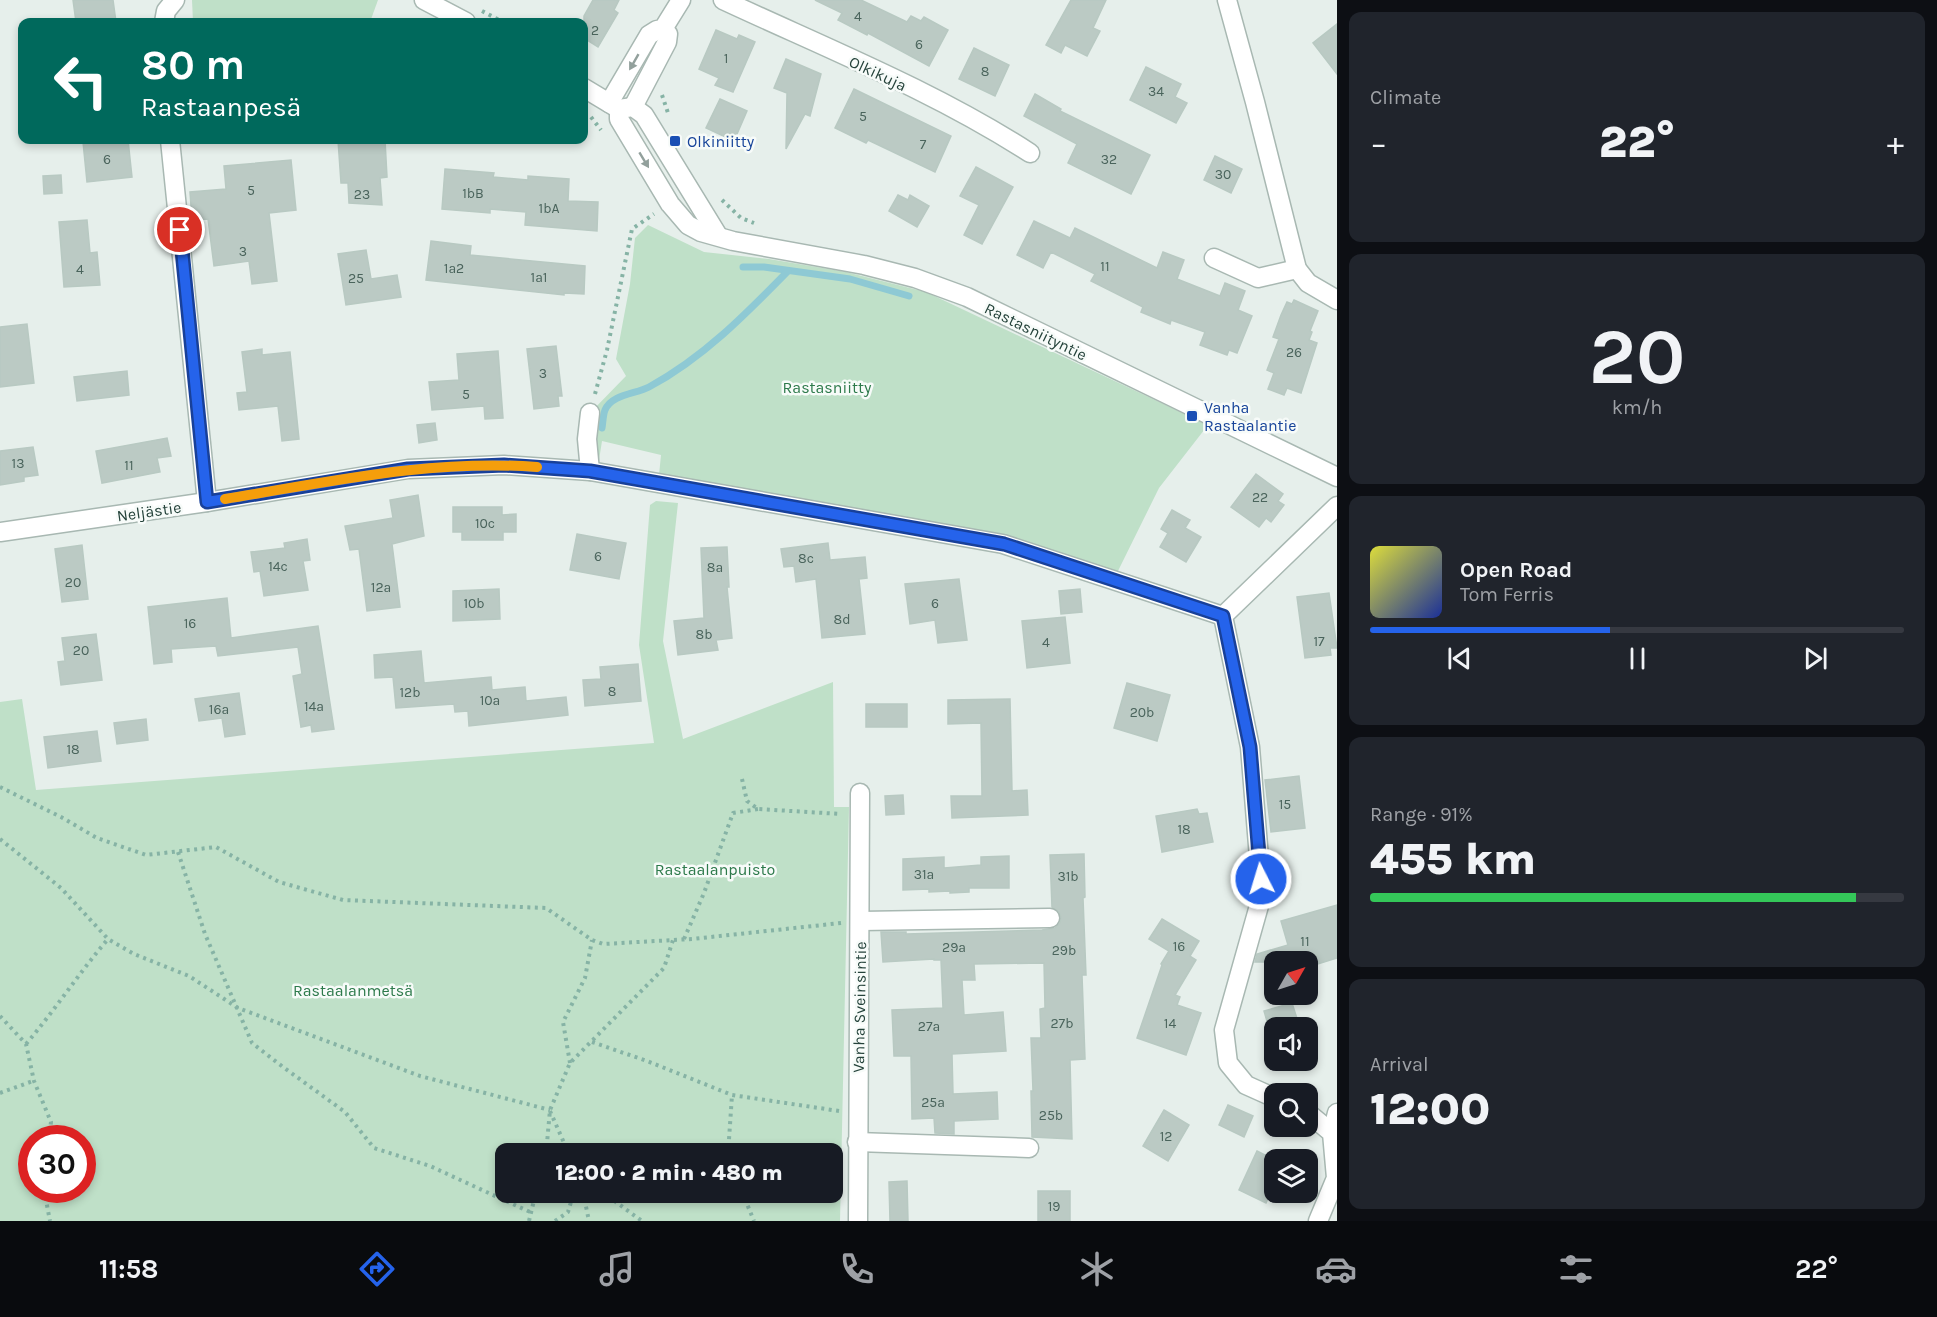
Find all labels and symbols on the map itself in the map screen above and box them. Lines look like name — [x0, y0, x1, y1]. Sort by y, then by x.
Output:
house number: 4 — [854, 8, 862, 25]
house number: 2 — [591, 22, 599, 39]
house number: 6 — [915, 36, 923, 53]
house number: 1 — [724, 50, 728, 67]
street label: Olkikuja — [846, 52, 910, 95]
one-way arrow — [628, 54, 639, 70]
house number: 8 — [981, 63, 989, 80]
house number: 34 — [1148, 83, 1164, 100]
house number: 5 — [859, 108, 867, 125]
place label: Olkiniitty — [687, 132, 755, 151]
marker: Olkiniitty — [668, 134, 682, 148]
house number: 7 — [920, 136, 927, 153]
house number: 6 — [103, 151, 111, 168]
house number: 32 — [1101, 151, 1117, 168]
one-way arrow — [639, 152, 649, 169]
house number: 30 — [1215, 166, 1231, 183]
house number: 5 — [247, 182, 255, 199]
house number: 1bB — [462, 185, 484, 202]
house number: 23 — [354, 186, 370, 203]
house number: 1bA — [539, 200, 559, 217]
pin — [154, 204, 205, 255]
house number: 3 — [239, 243, 247, 260]
house number: 11 — [1100, 258, 1110, 275]
house number: 1a2 — [444, 260, 464, 277]
house number: 4 — [76, 261, 84, 278]
house number: 1a1 — [531, 269, 547, 286]
house number: 25 — [348, 270, 364, 287]
street label: Rastasniityntie — [981, 298, 1090, 364]
house number: 26 — [1286, 344, 1302, 361]
house number: 3 — [539, 365, 547, 382]
park label: Rastasniitty — [783, 378, 872, 397]
house number: 5 — [462, 386, 470, 403]
place label: Vanha Rastaalantie — [1204, 398, 1297, 435]
marker: Vanha Rastaalantie — [1185, 409, 1199, 423]
house number: 13 — [12, 455, 24, 472]
house number: 11 — [124, 457, 134, 474]
house number: 22 — [1252, 489, 1268, 506]
street label: Neljästie — [116, 498, 183, 525]
house number: 10c — [475, 515, 495, 532]
house number: 6 — [594, 548, 602, 565]
house number: 8c — [798, 550, 814, 567]
house number: 14c — [268, 558, 288, 575]
house number: 8a — [707, 559, 723, 576]
house number: 20 — [65, 574, 81, 591]
house number: 12a — [371, 579, 391, 596]
house number: 10b — [463, 595, 485, 612]
house number: 6 — [931, 595, 939, 612]
house number: 8d — [834, 611, 850, 628]
house number: 16 — [184, 615, 196, 632]
house number: 8b — [696, 626, 712, 643]
house number: 17 — [1313, 633, 1325, 650]
house number: 4 — [1042, 634, 1050, 651]
house number: 20 — [73, 642, 89, 659]
house number: 8 — [608, 683, 616, 700]
house number: 12b — [399, 684, 421, 701]
house number: 10a — [480, 692, 500, 709]
house number: 14a — [304, 698, 324, 715]
house number: 16a — [209, 701, 229, 718]
house number: 20b — [1130, 704, 1154, 721]
house number: 18 — [66, 741, 80, 758]
house number: 15 — [1279, 796, 1291, 813]
house number: 18 — [1177, 821, 1191, 838]
position arrow — [1229, 847, 1293, 911]
park label: Rastaalanpuisto — [655, 860, 775, 879]
house number: 31a — [914, 866, 934, 883]
house number: 31b — [1057, 868, 1079, 885]
house number: 11 — [1300, 933, 1310, 950]
house number: 16 — [1173, 938, 1185, 955]
house number: 29a — [942, 939, 966, 956]
street label: Vanha Sveinsintie — [849, 941, 870, 1073]
house number: 29b — [1052, 942, 1076, 959]
north arrow — [1264, 951, 1318, 1005]
park label: Rastaalanmetsä — [293, 981, 413, 1000]
house number: 27b — [1051, 1015, 1073, 1032]
house number: 14 — [1164, 1015, 1176, 1032]
house number: 27a — [918, 1018, 940, 1035]
house number: 25a — [921, 1094, 945, 1111]
house number: 25b — [1039, 1107, 1063, 1124]
speed limit sign: 30 — [18, 1125, 96, 1203]
house number: 12 — [1160, 1128, 1172, 1145]
house number: 19 — [1048, 1198, 1060, 1215]

